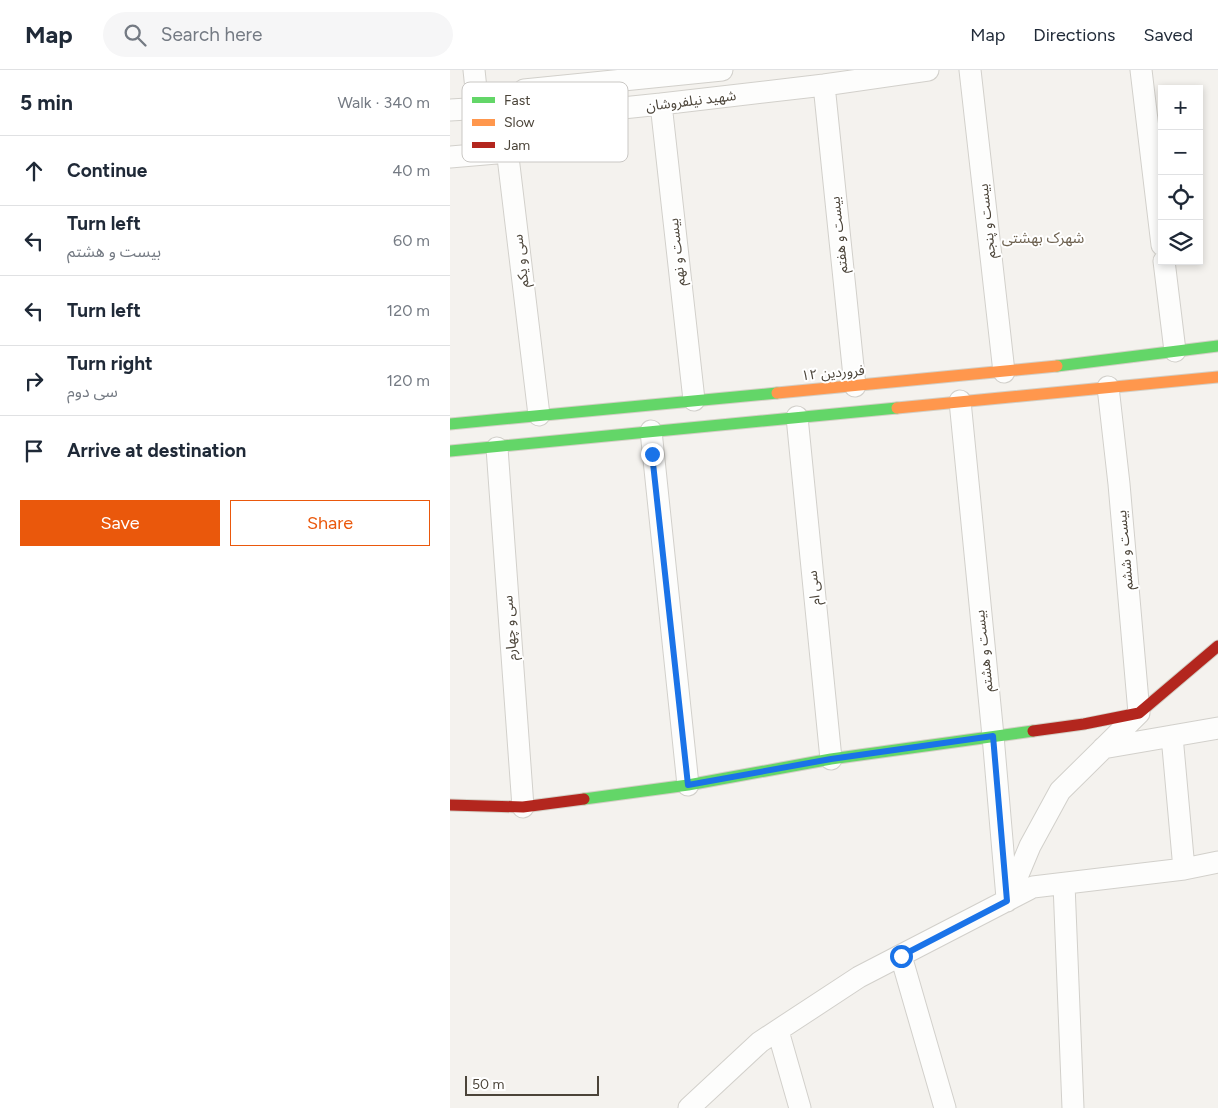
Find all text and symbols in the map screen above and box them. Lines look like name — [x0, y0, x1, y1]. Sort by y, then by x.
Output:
search box — [103, 12, 453, 57]
text: Map — [25, 20, 73, 49]
icon: search — [121, 21, 149, 49]
text: Search here — [161, 23, 262, 46]
text: Map — [970, 24, 1005, 46]
text: Directions — [1033, 24, 1115, 46]
text: Saved — [1143, 24, 1193, 46]
legend — [462, 82, 628, 162]
map controls — [1158, 85, 1203, 265]
button: + — [1158, 85, 1203, 130]
street label: شهید نیلفروشان — [645, 87, 737, 115]
text: 5 min — [20, 90, 73, 115]
text: Fast — [504, 92, 530, 109]
text: Walk · 340 m — [337, 93, 430, 112]
text: Slow — [504, 114, 535, 131]
button: − — [1158, 130, 1203, 175]
text: Jam — [504, 137, 530, 154]
icon: ahead — [20, 157, 48, 185]
text: Continue — [67, 159, 147, 182]
text: 40 m — [392, 161, 430, 180]
button: locate — [1158, 175, 1203, 220]
street label: بیست و پنجم — [975, 182, 1001, 259]
street label: بیست و هفتم — [826, 195, 853, 274]
text: Turn left — [67, 212, 141, 235]
street label: بیست و نهم — [665, 217, 691, 287]
button: layers — [1158, 220, 1203, 265]
icon: left — [20, 227, 48, 255]
district label: شهرک بهشتی — [1002, 229, 1085, 247]
text: 60 m — [393, 231, 430, 250]
street label: سی و یکم — [509, 233, 535, 289]
text: بیست و هشتم — [67, 242, 161, 261]
icon: left — [20, 297, 48, 325]
text: Turn left — [67, 299, 141, 322]
text: 120 m — [387, 301, 430, 320]
text: Turn right — [67, 352, 153, 375]
street label: ۱۲ فروردین — [801, 362, 865, 384]
icon: right — [20, 367, 48, 395]
text: 120 m — [387, 371, 430, 390]
text: سی دوم — [67, 382, 118, 401]
icon: arrive — [20, 437, 48, 465]
text: Arrive at destination — [67, 439, 246, 462]
route end — [641, 443, 664, 466]
button: Save — [20, 500, 220, 546]
button: Share — [230, 500, 430, 546]
street label: بیست و ششم — [1113, 509, 1139, 591]
street label: سی ام — [804, 570, 826, 606]
street label: سی و چهارم — [499, 595, 523, 661]
street label: بیست و هشتم — [971, 609, 999, 693]
route start — [890, 945, 913, 968]
scale bar — [465, 1073, 599, 1096]
text: 50 m — [472, 1076, 504, 1093]

